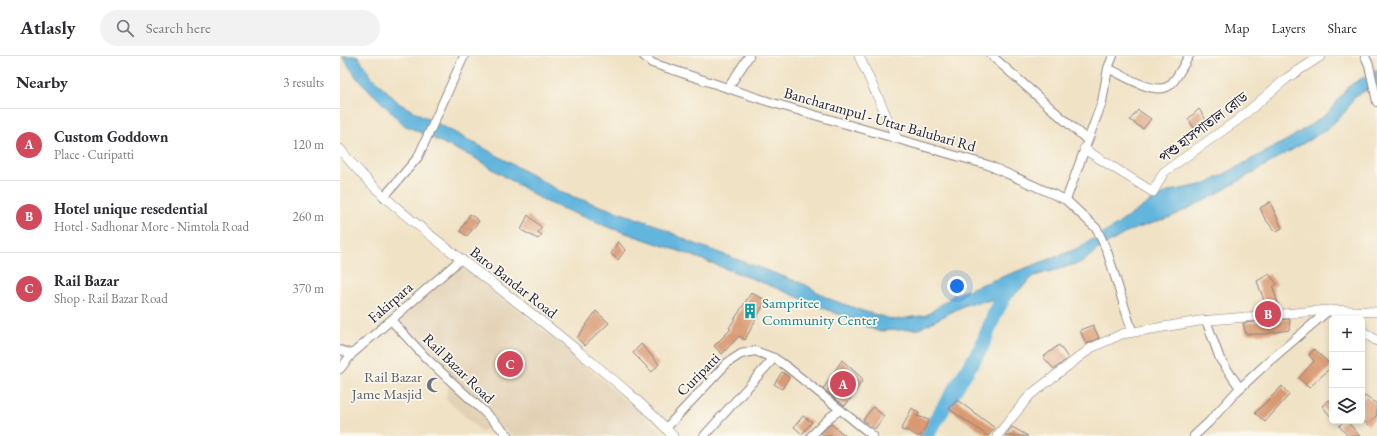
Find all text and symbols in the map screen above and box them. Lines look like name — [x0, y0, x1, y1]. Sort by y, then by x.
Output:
search box — [100, 10, 380, 46]
text: Atlasly — [20, 15, 76, 40]
icon: search — [114, 17, 136, 39]
text: Search here — [146, 18, 211, 37]
text: Map — [1224, 19, 1249, 37]
text: Layers — [1271, 19, 1306, 37]
text: Share — [1328, 19, 1357, 37]
text: Nearby — [16, 71, 68, 93]
text: 3 results — [283, 74, 324, 91]
street label: Bancharampul - Uttar Balubari Rd — [782, 82, 979, 156]
street label: পশু হাসপাতাল রোড — [1155, 87, 1252, 167]
text: Custom Goddown — [54, 127, 168, 146]
text: A — [24, 136, 34, 153]
text: 120 m — [293, 136, 324, 153]
text: Place · Curipatti — [54, 146, 134, 163]
text: Hotel unique resedential — [54, 199, 208, 218]
text: B — [25, 208, 33, 225]
text: 260 m — [293, 208, 324, 225]
text: Hotel · Sadhonar More - Nimtola Road — [54, 218, 249, 235]
street label: Baro Bandar Road — [466, 242, 562, 322]
text: Rail Bazar — [54, 271, 119, 290]
your location — [947, 276, 967, 296]
street label: Fakirpara — [364, 277, 416, 327]
text: C — [24, 280, 34, 297]
text: 370 m — [293, 280, 324, 297]
text: Shop · Rail Bazar Road — [54, 290, 168, 307]
place label: Sampritee Community Center — [762, 293, 877, 329]
pin: B — [1255, 299, 1281, 329]
building icon: Sampritee Community Center — [741, 302, 759, 320]
map controls — [1329, 316, 1365, 424]
button: + — [1329, 316, 1365, 352]
street label: Rail Bazar Road — [419, 329, 499, 407]
street label: Curipatti — [672, 348, 724, 400]
pin: C — [497, 349, 523, 379]
button: − — [1329, 352, 1365, 388]
place label: Rail Bazar Jame Masjid — [350, 367, 422, 403]
pin: A — [830, 369, 856, 399]
mosque icon: Rail Bazar Jame Masjid — [425, 376, 443, 394]
button: layers — [1329, 388, 1365, 424]

